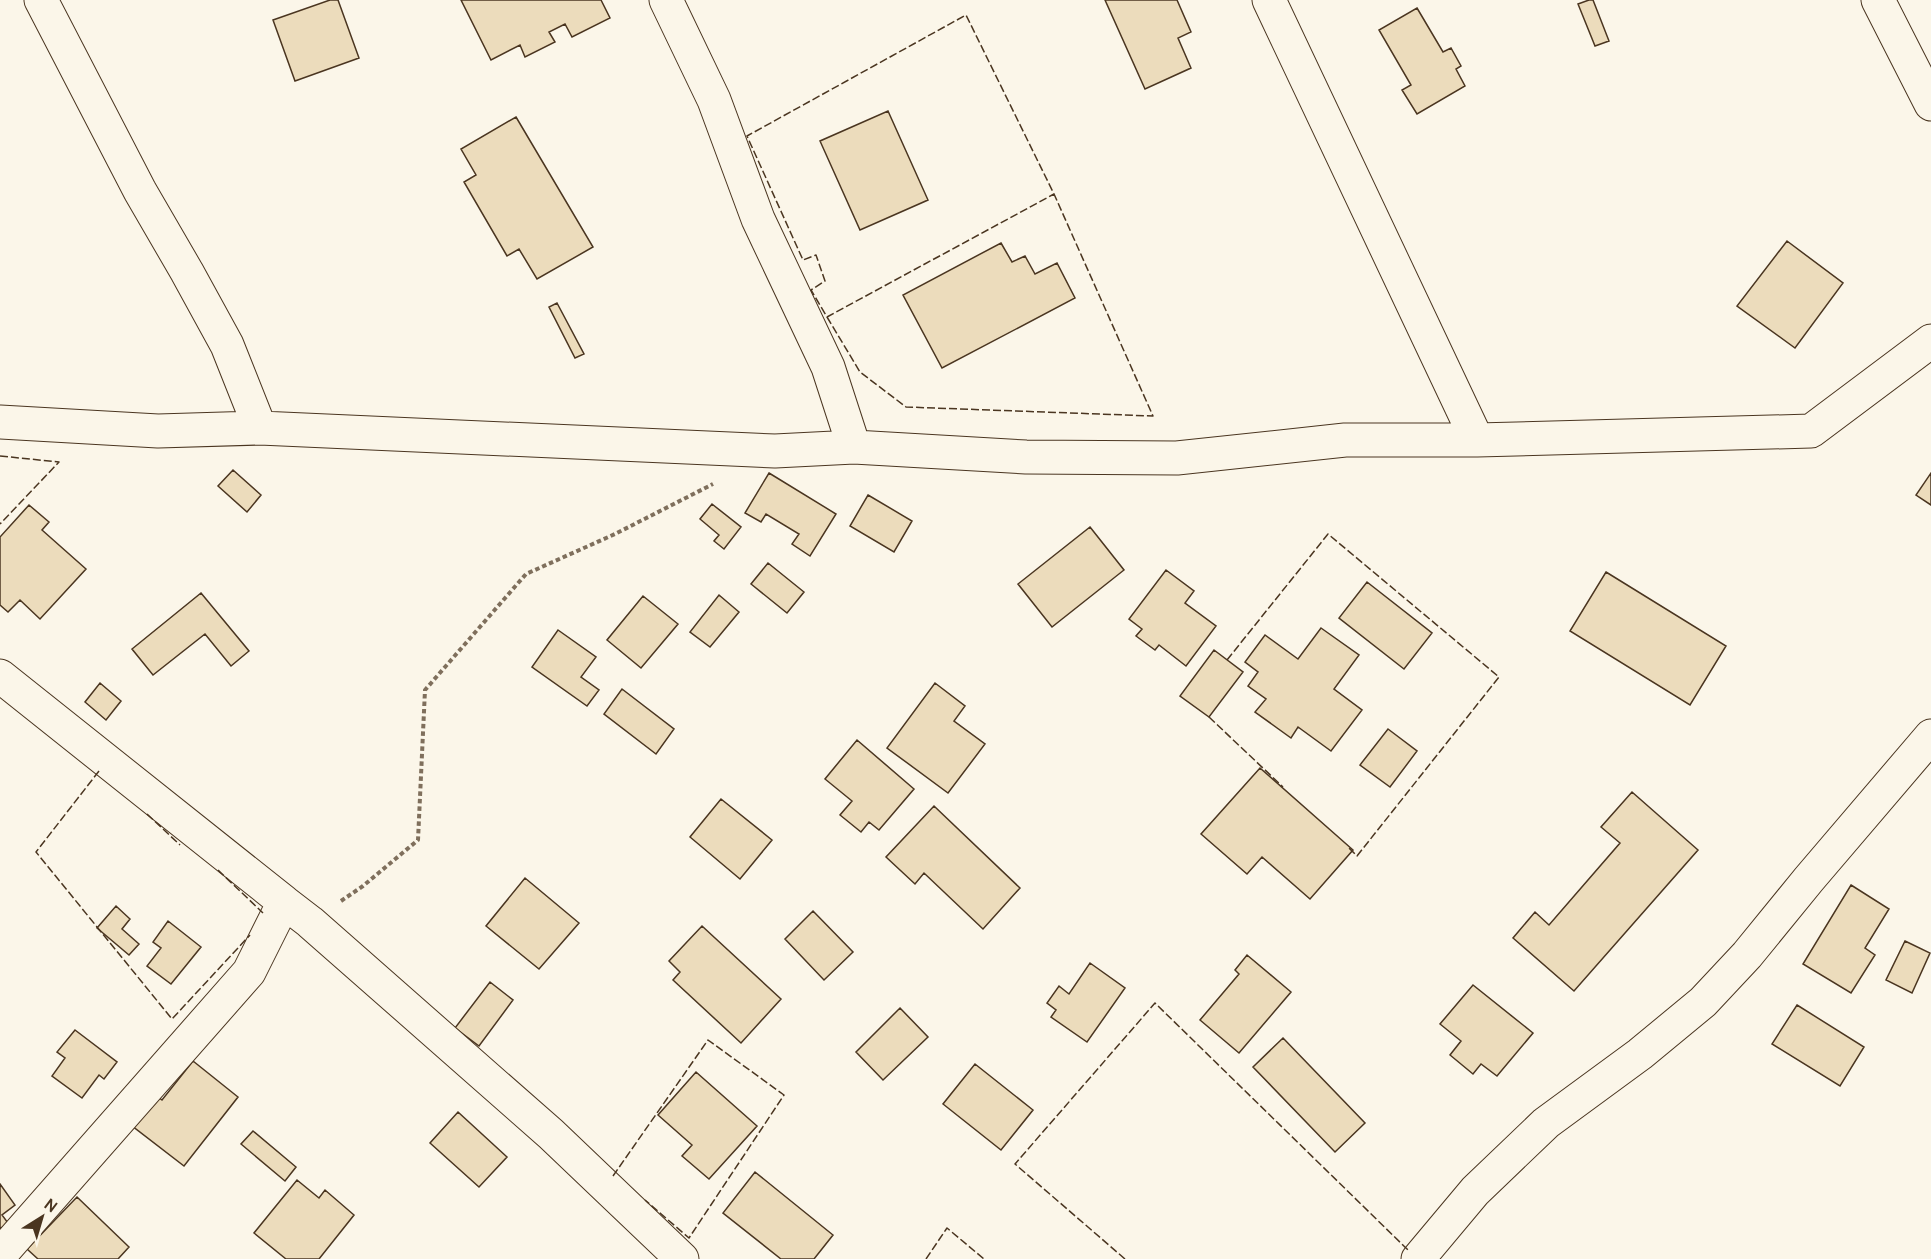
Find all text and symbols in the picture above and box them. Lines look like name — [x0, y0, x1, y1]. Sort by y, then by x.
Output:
north arrow — [12, 1187, 72, 1247]
text: N — [40, 1194, 61, 1216]

